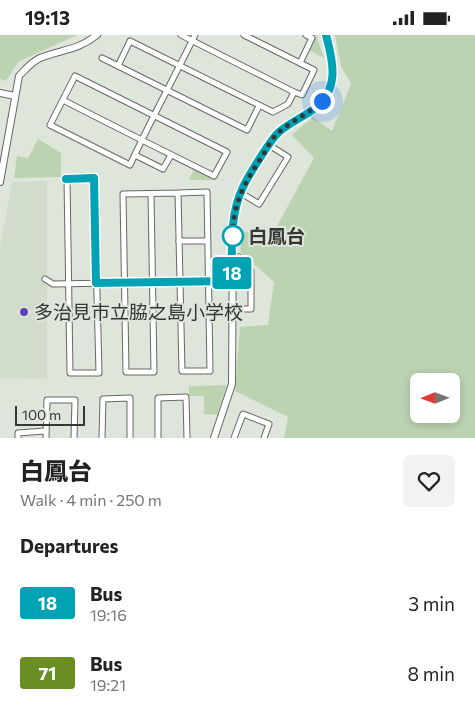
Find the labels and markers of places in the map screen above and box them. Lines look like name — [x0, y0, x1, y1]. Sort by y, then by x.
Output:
place label: 白鳳台 — [248, 224, 305, 247]
marker: 白鳳台 — [222, 225, 244, 247]
place label: 多治見市立脇之島小学校 — [34, 300, 243, 323]
marker: 多治見市立脇之島小学校 — [18, 306, 30, 318]

